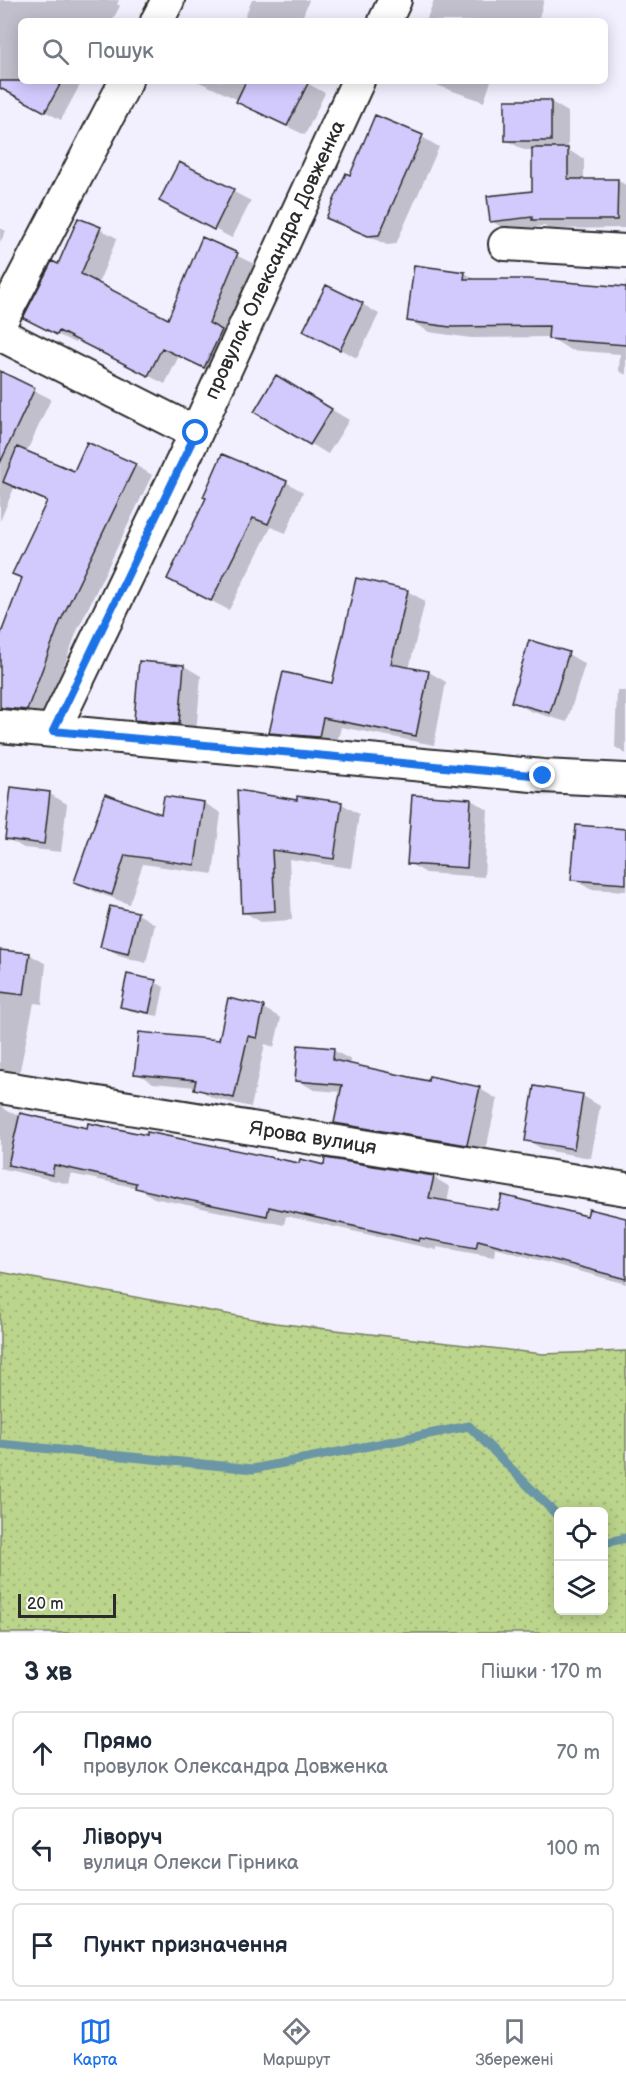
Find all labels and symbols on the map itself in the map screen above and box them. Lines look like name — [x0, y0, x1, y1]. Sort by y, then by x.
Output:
street label: провулок Олександра Довженка — [200, 116, 350, 403]
route start — [182, 419, 208, 445]
route end — [529, 762, 555, 788]
street label: Ярова вулиця — [248, 1116, 378, 1160]
scale bar — [18, 1591, 116, 1618]

